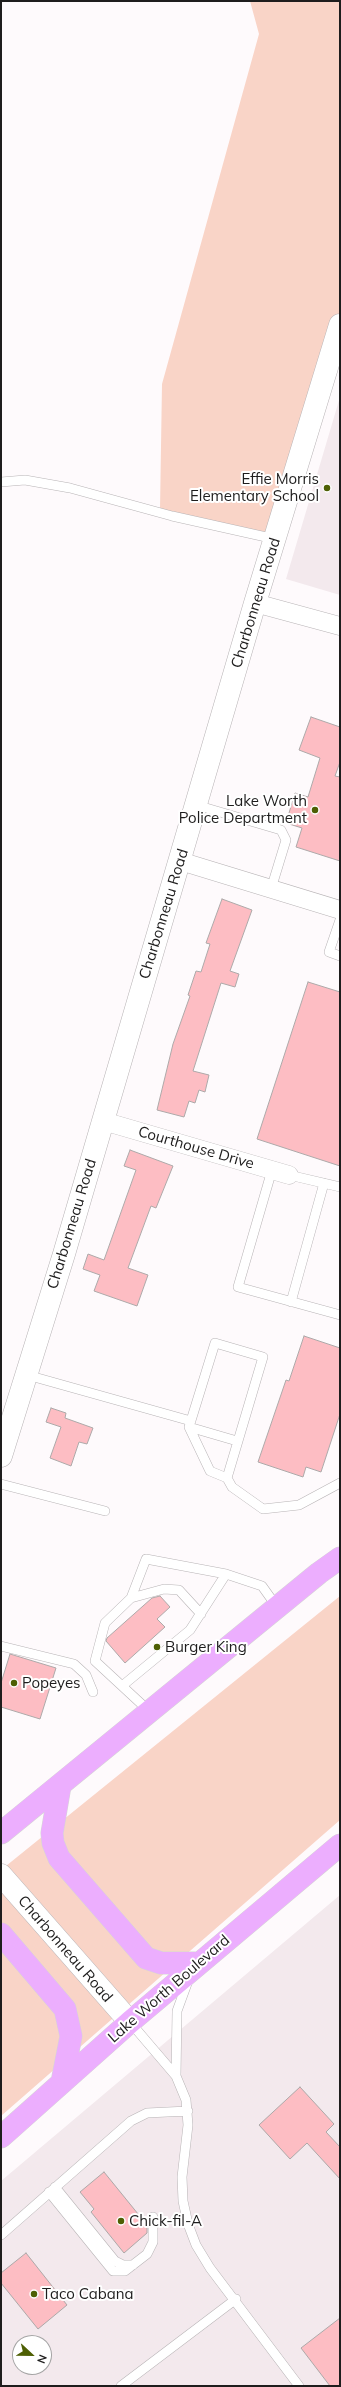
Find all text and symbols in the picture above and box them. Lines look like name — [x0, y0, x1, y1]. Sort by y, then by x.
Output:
place label: Effie Morris Elementary School — [190, 470, 319, 505]
marker: Effie Morris Elementary School — [322, 483, 332, 493]
street label: Charbonneau Road — [228, 536, 284, 670]
place label: Lake Worth Police Department — [179, 792, 307, 827]
marker: Lake Worth Police Department — [310, 805, 320, 815]
street label: Charbonneau Road — [136, 847, 192, 981]
street label: Courthouse Drive — [136, 1123, 256, 1173]
street label: Charbonneau Road — [44, 1157, 100, 1291]
place label: Burger King — [165, 1638, 247, 1656]
marker: Burger King — [152, 1642, 162, 1652]
place label: Popeyes — [22, 1674, 81, 1692]
marker: Popeyes — [9, 1678, 19, 1688]
street label: Charbonneau Road — [14, 1892, 116, 2006]
street label: Lake Worth Boulevard — [105, 1931, 233, 2047]
place label: Chick-fil-A — [129, 2212, 202, 2230]
marker: Chick-fil-A — [116, 2216, 126, 2226]
place label: Taco Cabana — [42, 2285, 133, 2303]
marker: Taco Cabana — [29, 2289, 39, 2299]
north arrow — [12, 2335, 52, 2375]
text: N — [34, 2353, 50, 2366]

